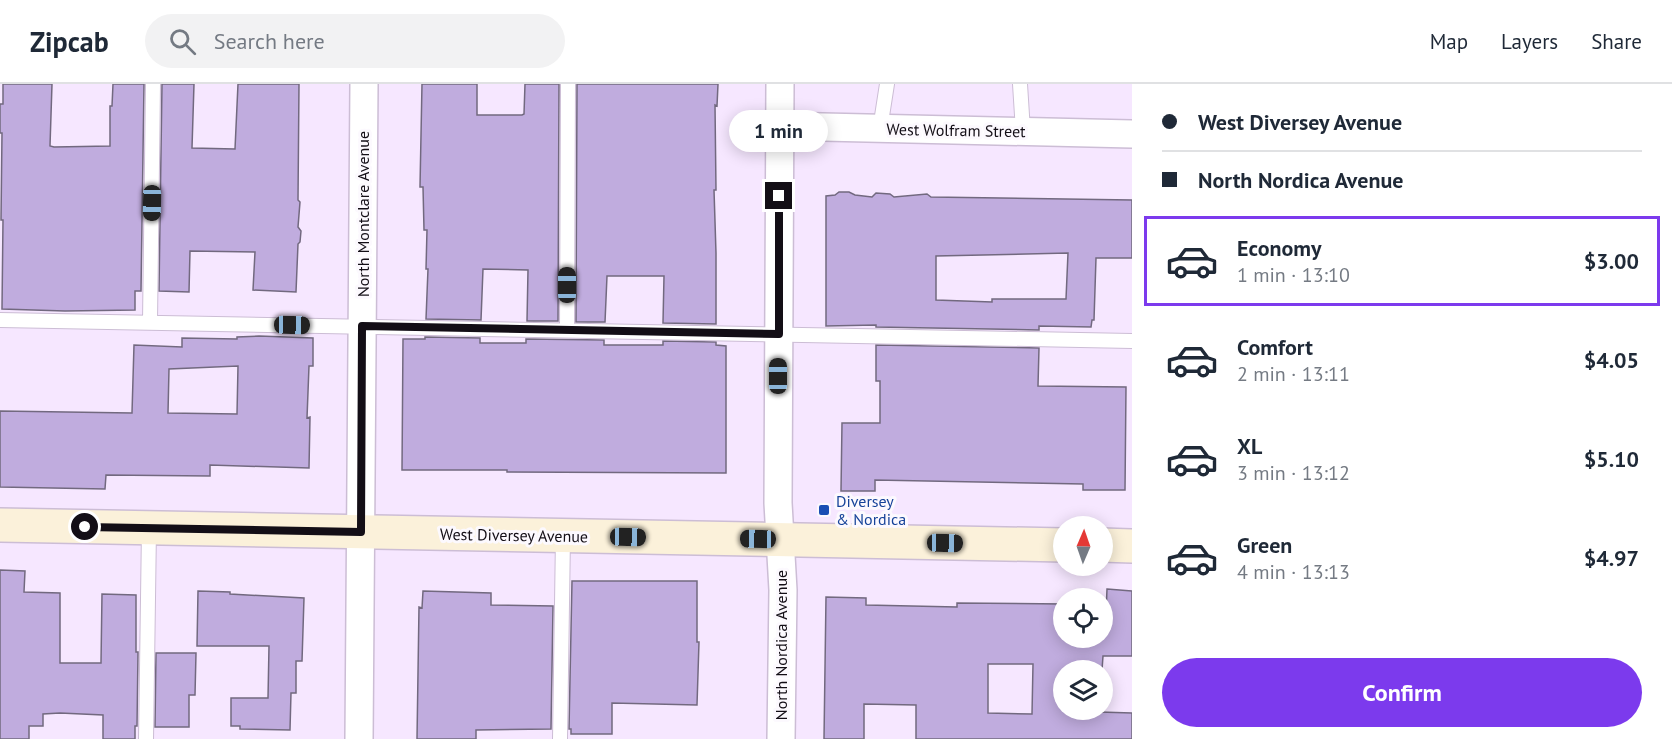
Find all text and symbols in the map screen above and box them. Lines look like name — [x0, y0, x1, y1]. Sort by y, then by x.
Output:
search box — [145, 14, 565, 68]
text: Zipcab — [30, 23, 109, 60]
icon: search — [166, 25, 199, 58]
text: Search here — [214, 27, 325, 55]
text: Map — [1430, 28, 1468, 55]
text: Layers — [1501, 28, 1558, 55]
text: Share — [1591, 28, 1642, 55]
text: West Diversey Avenue — [1198, 108, 1402, 136]
callout: 1 min — [730, 109, 828, 151]
text: 1 min — [754, 118, 803, 144]
street label: West Wolfram Street — [886, 119, 1026, 141]
street label: North Montclare Avenue — [353, 131, 373, 297]
text: North Nordica Avenue — [1198, 166, 1403, 194]
route end — [765, 182, 792, 209]
car — [143, 185, 161, 221]
icon: car — [1165, 234, 1219, 288]
text: Economy — [1237, 234, 1321, 262]
text: $3.00 — [1584, 247, 1639, 275]
text: 1 min · 13:10 — [1237, 262, 1350, 288]
car — [558, 267, 576, 303]
car — [274, 316, 310, 334]
icon: car — [1165, 333, 1219, 387]
text: Comfort — [1237, 333, 1313, 361]
text: $4.05 — [1584, 346, 1639, 374]
car — [769, 358, 787, 394]
text: 2 min · 13:11 — [1237, 361, 1350, 387]
icon: car — [1165, 432, 1219, 486]
text: XL — [1237, 432, 1262, 460]
text: $5.10 — [1584, 445, 1639, 473]
text: 3 min · 13:12 — [1237, 460, 1350, 486]
place label: Diversey & Nordica — [836, 491, 906, 529]
marker: Diversey & Nordica — [817, 503, 831, 517]
route start — [71, 513, 98, 540]
north arrow — [1053, 516, 1113, 576]
map controls — [1053, 516, 1113, 720]
street label: West Diversey Avenue — [440, 524, 588, 546]
car — [610, 528, 646, 546]
car — [740, 530, 776, 548]
icon: car — [1165, 531, 1219, 585]
text: Green — [1237, 531, 1292, 559]
car — [927, 534, 963, 552]
text: $4.97 — [1584, 544, 1639, 572]
text: 4 min · 13:13 — [1237, 559, 1350, 585]
street label: North Nordica Avenue — [771, 570, 791, 720]
button: locate — [1053, 588, 1113, 648]
button: Confirm — [1162, 658, 1642, 727]
button: layers — [1053, 660, 1113, 720]

